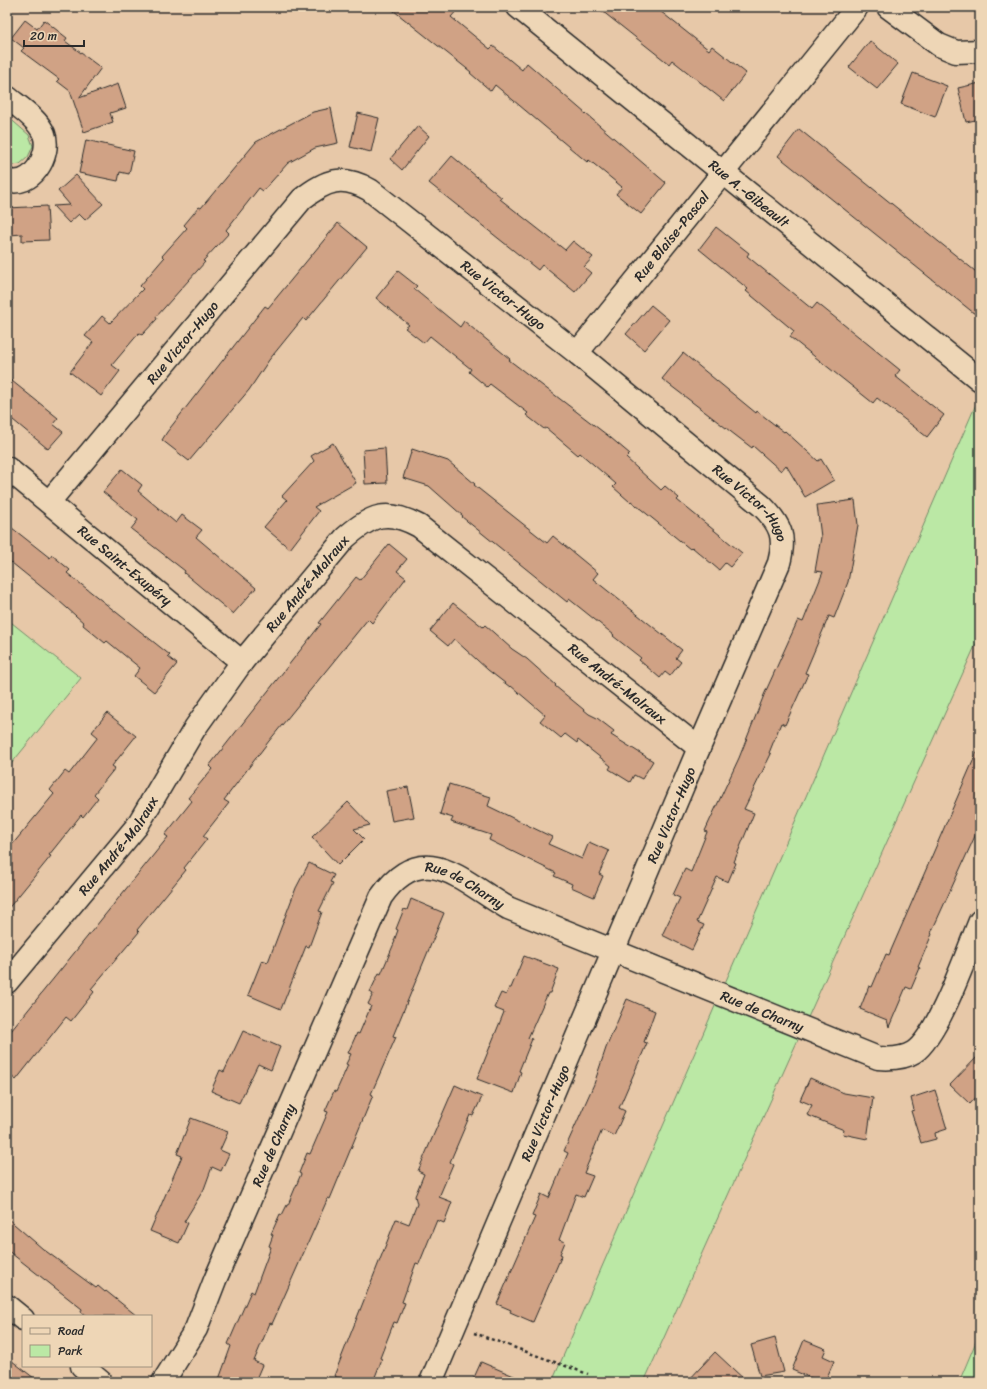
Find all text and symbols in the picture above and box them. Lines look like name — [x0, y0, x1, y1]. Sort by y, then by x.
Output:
scale bar — [24, 22, 84, 48]
text: 20 m — [30, 25, 57, 47]
street label: Rue A.-Gibeault — [703, 153, 796, 235]
street label: Rue Blaise-Pascal — [627, 185, 717, 287]
street label: Rue Victor-Hugo — [455, 254, 551, 337]
street label: Rue Victor-Hugo — [140, 295, 225, 390]
street label: Rue Victor-Hugo — [706, 458, 794, 543]
street label: Rue Saint-Exupéry — [72, 519, 178, 613]
street label: Rue André-Malraux — [260, 529, 356, 638]
street label: Rue André-Malraux — [562, 637, 673, 732]
street label: Rue Victor-Hugo — [640, 763, 703, 867]
street label: Rue André-Malraux — [72, 791, 165, 901]
street label: Rue de Charny — [424, 855, 510, 917]
street label: Rue de Charny — [716, 983, 808, 1040]
street label: Rue Victor-Hugo — [514, 1061, 577, 1165]
street label: Rue de Charny — [245, 1099, 303, 1191]
legend — [22, 1315, 152, 1367]
text: Road — [58, 1320, 85, 1342]
text: Park — [58, 1340, 83, 1362]

